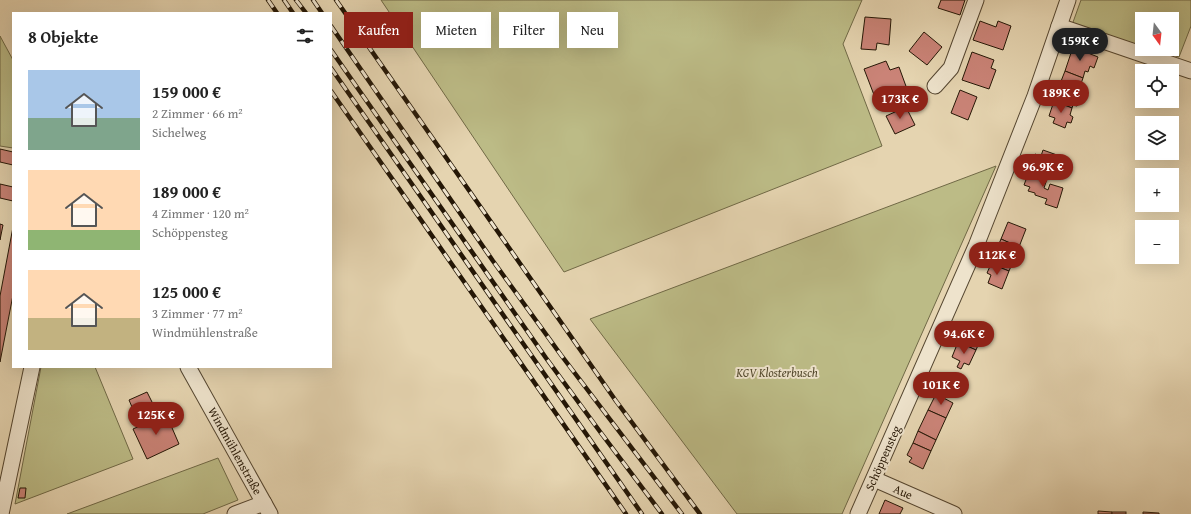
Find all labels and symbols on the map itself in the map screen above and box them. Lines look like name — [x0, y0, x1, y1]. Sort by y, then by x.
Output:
north arrow — [1135, 12, 1179, 56]
pin: 159K € — [1047, 28, 1113, 62]
pin: 189K € — [1028, 80, 1094, 114]
pin: 173K € — [867, 86, 933, 120]
pin: 96.9K € — [1006, 154, 1080, 188]
pin: 112K € — [964, 242, 1030, 276]
pin: 94.6K € — [927, 321, 1001, 355]
park label: KGV Klosterbusch — [735, 364, 818, 381]
pin: 101K € — [908, 372, 974, 406]
pin: 125K € — [123, 402, 189, 436]
street label: Windmühlenstraße — [204, 404, 267, 498]
street label: Schöppensteg — [861, 422, 905, 493]
street label: Aue — [891, 480, 916, 503]

